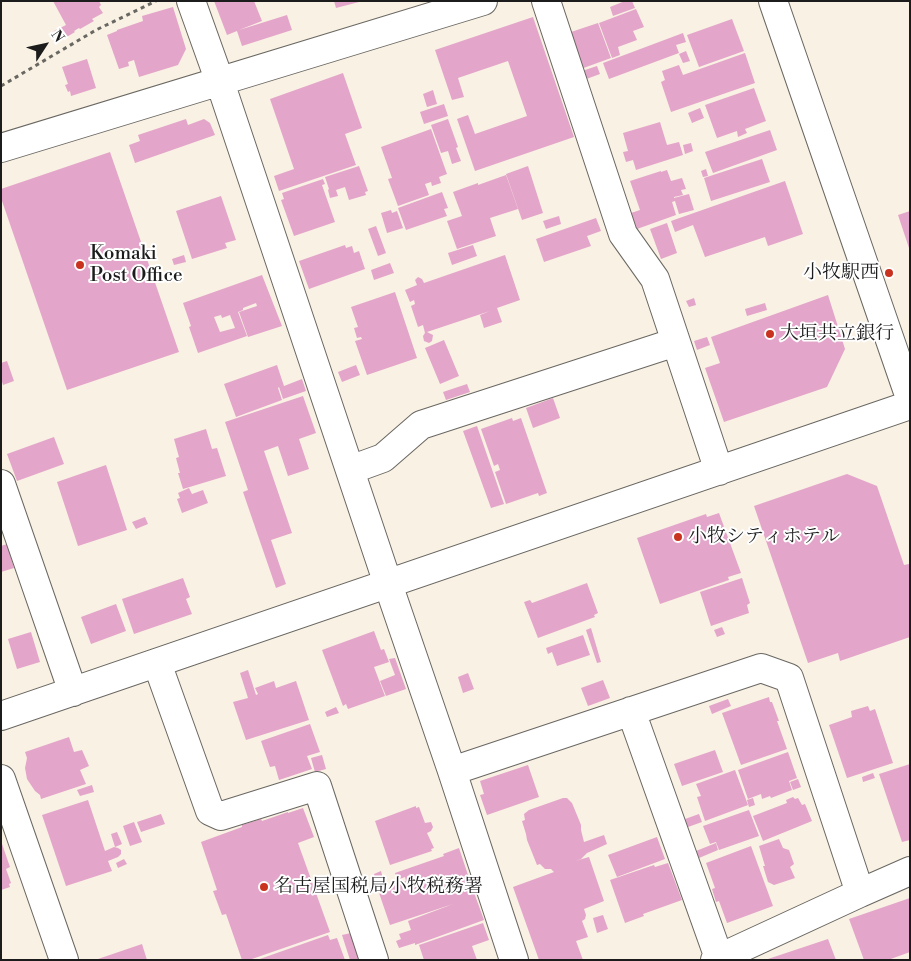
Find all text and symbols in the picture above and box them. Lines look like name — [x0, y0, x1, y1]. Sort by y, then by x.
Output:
north arrow — [20, 20, 70, 70]
text: N — [47, 27, 68, 46]
place label: Komaki Post Office — [90, 243, 183, 287]
marker: Komaki Post Office — [74, 259, 86, 271]
place label: 小牧駅西 — [803, 262, 879, 284]
marker: 小牧駅西 — [883, 267, 895, 279]
place label: 大垣共立銀行 — [780, 323, 894, 345]
marker: 大垣共立銀行 — [764, 328, 776, 340]
place label: 小牧シティホテル — [688, 526, 840, 548]
marker: 小牧シティホテル — [672, 531, 684, 543]
place label: 名古屋国税局小牧税務署 — [274, 876, 483, 898]
marker: 名古屋国税局小牧税務署 — [258, 881, 270, 893]

